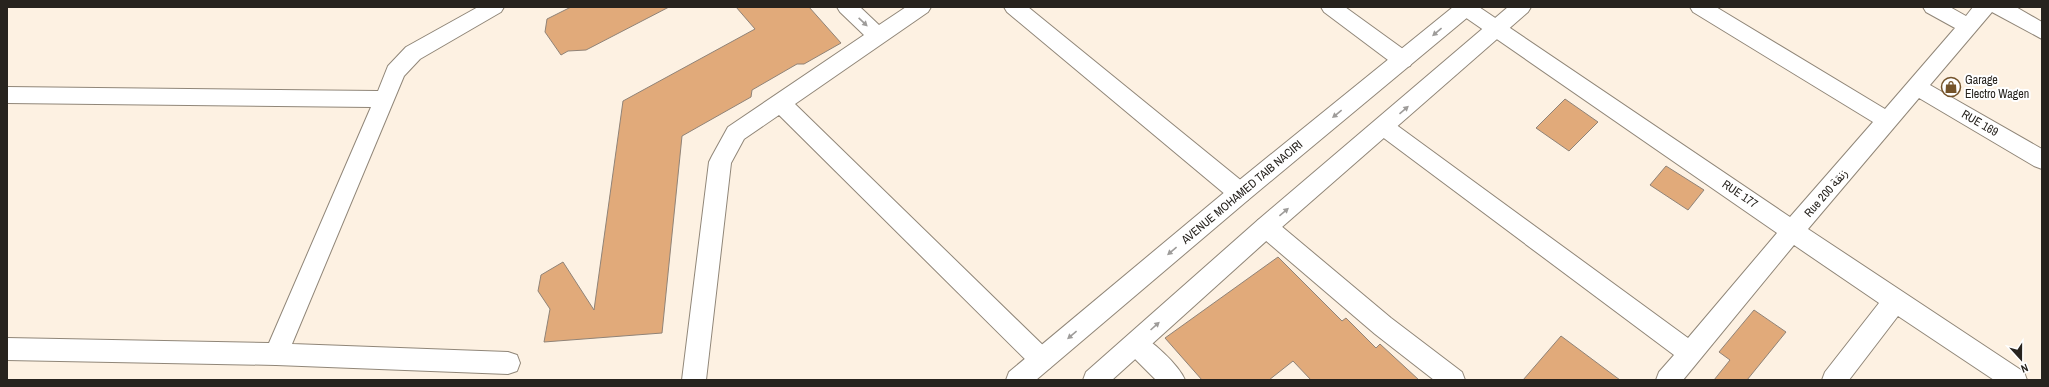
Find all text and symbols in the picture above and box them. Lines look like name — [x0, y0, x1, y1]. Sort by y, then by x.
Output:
one-way arrow — [858, 17, 868, 26]
one-way arrow — [1432, 28, 1442, 36]
place label: Garage Electro Wagen — [1965, 72, 2029, 102]
shop icon: Garage Electro Wagen — [1940, 76, 1962, 98]
one-way arrow — [1399, 105, 1410, 114]
street label: RUE 169 — [1959, 106, 2001, 140]
one-way arrow — [1331, 110, 1342, 119]
street label: AVENUE MOHAMED TAIB NACIRI — [1177, 136, 1306, 248]
street label: Rue 200 زنقة — [1801, 165, 1851, 221]
street label: RUE 177 — [1719, 176, 1761, 212]
one-way arrow — [1279, 207, 1289, 217]
one-way arrow — [1166, 246, 1177, 255]
one-way arrow — [1150, 322, 1161, 331]
one-way arrow — [1067, 330, 1078, 339]
north arrow — [2001, 339, 2041, 379]
text: N — [2019, 361, 2030, 376]

